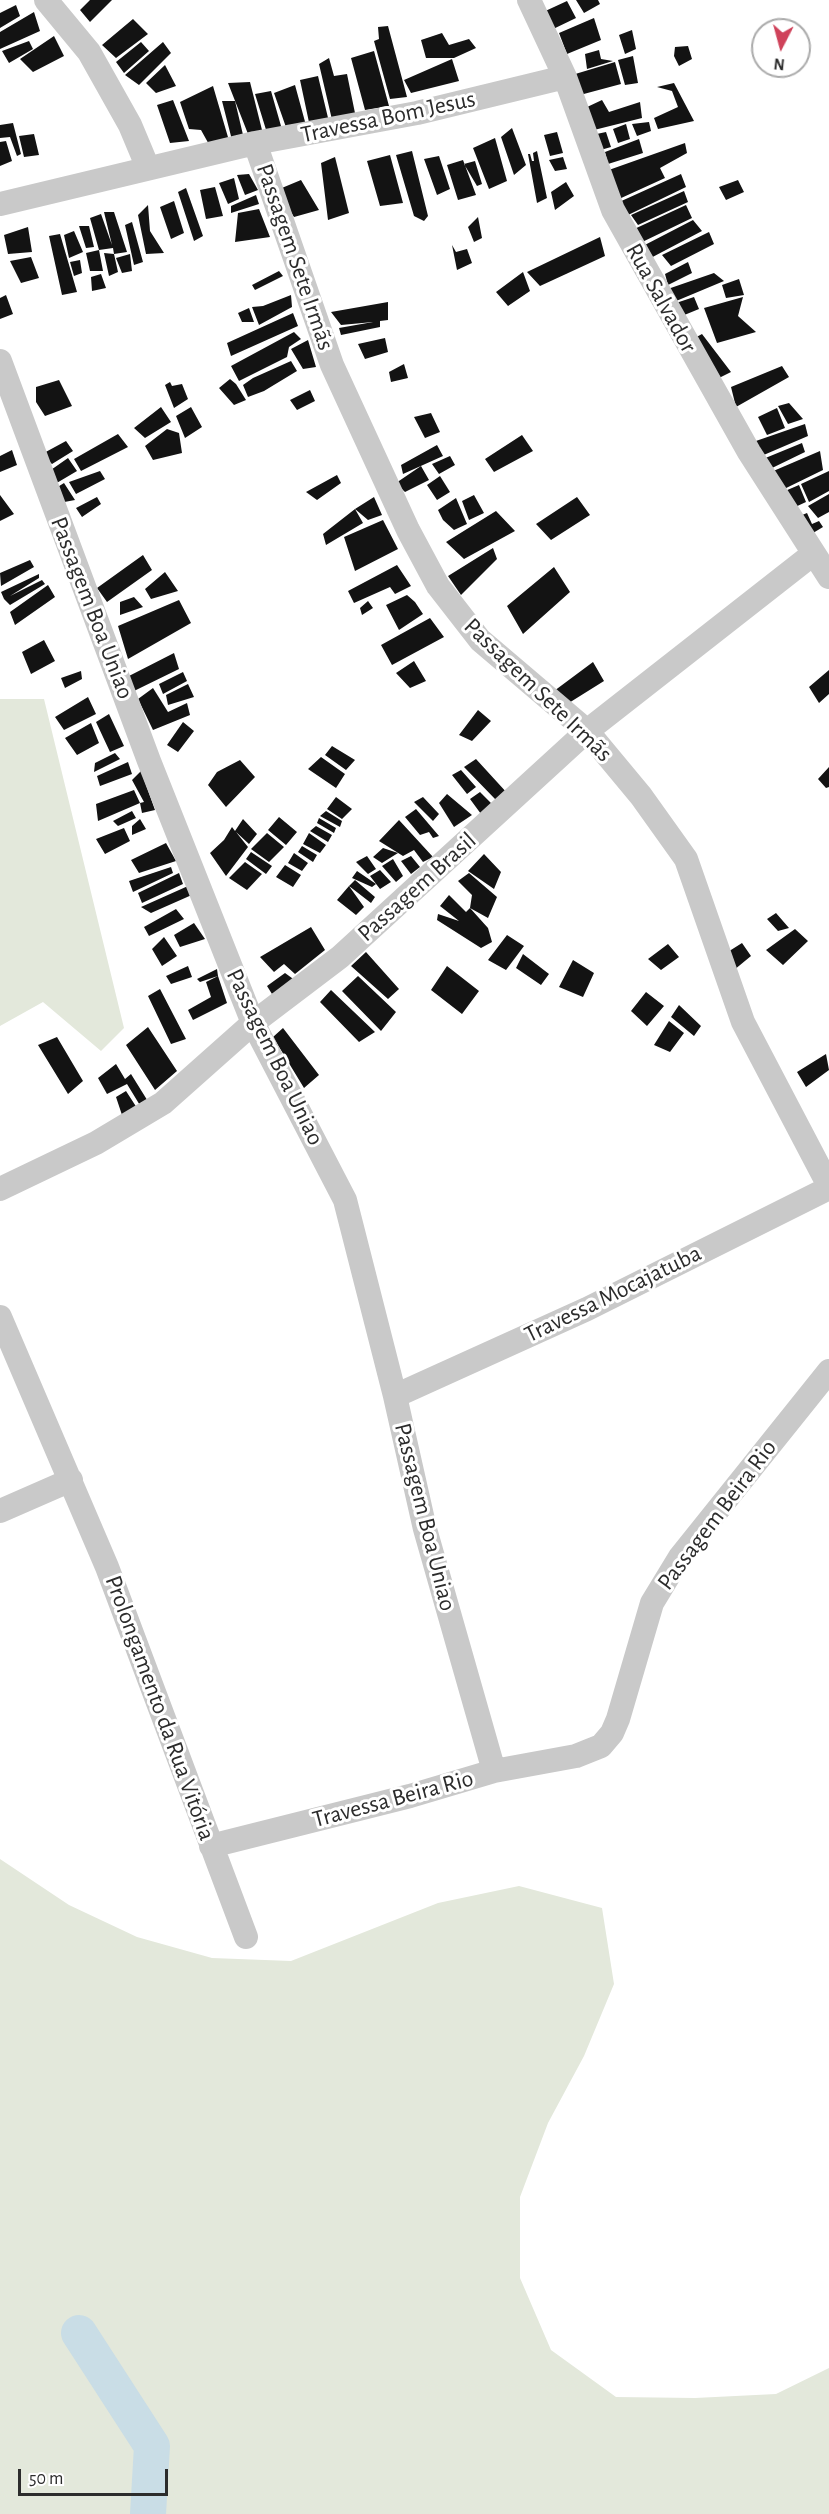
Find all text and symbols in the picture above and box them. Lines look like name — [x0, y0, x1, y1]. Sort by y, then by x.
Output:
north arrow — [751, 18, 811, 78]
text: N — [773, 55, 786, 72]
street label: Travessa Bom Jesus — [298, 84, 478, 150]
street label: Passagem Sete Irmãs — [250, 160, 340, 354]
street label: Rua Salvador — [619, 238, 703, 358]
street label: Passagem Boa Uniao — [44, 513, 140, 703]
street label: Passagem Sete Irmãs — [458, 612, 618, 768]
street label: Passagem Brasil — [352, 826, 482, 948]
street label: Passagem Boa Uniao — [220, 964, 330, 1150]
street label: Travessa Mocajatuba — [520, 1239, 706, 1349]
street label: Passagem Boa Uniao — [388, 1420, 462, 1614]
street label: Passagem Beira Rio — [651, 1434, 783, 1596]
street label: Prolongamento da Rua Vitória — [99, 1572, 221, 1844]
street label: Travessa Beira Rio — [309, 1764, 477, 1834]
scale bar — [21, 2457, 171, 2495]
text: 50 m — [29, 2470, 63, 2488]

